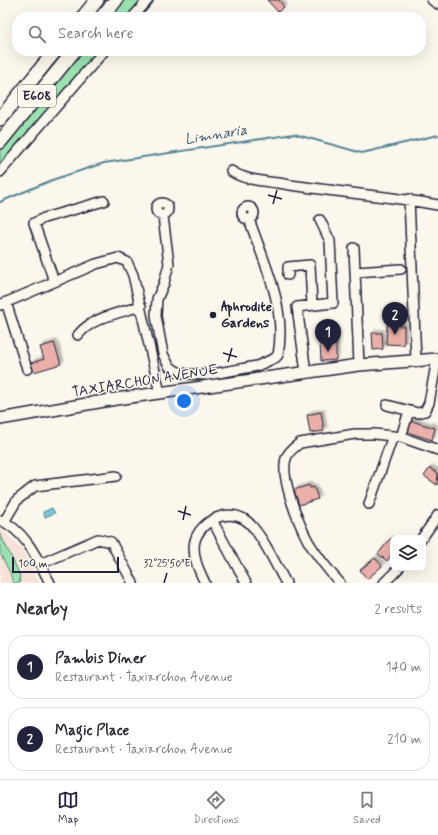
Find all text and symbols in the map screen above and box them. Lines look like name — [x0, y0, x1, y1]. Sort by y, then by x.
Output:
search box — [12, 12, 426, 56]
icon: search — [26, 23, 48, 45]
text: Search here — [58, 24, 134, 44]
road number: E608 — [18, 85, 56, 107]
water label: Limnaria — [183, 120, 249, 150]
place label: Aphrodite Gardens — [221, 298, 272, 332]
pin: 2 — [382, 302, 408, 335]
marker: Aphrodite Gardens — [208, 310, 218, 320]
pin: 1 — [315, 319, 341, 352]
street label: TAXIARCHON AVENUE — [71, 361, 219, 401]
your location — [174, 391, 194, 411]
map controls — [390, 535, 426, 571]
button: layers — [390, 535, 426, 571]
scale bar — [12, 555, 119, 574]
text: 100 m — [18, 557, 48, 571]
text: 32°25'50"E — [144, 557, 191, 571]
text: Nearby — [16, 598, 68, 620]
text: 2 results — [375, 601, 422, 618]
text: Pambis Diner — [55, 649, 146, 669]
text: 1 — [27, 659, 33, 676]
text: 140 m — [386, 659, 421, 676]
text: Restaurant · Taxiarchon Avenue — [55, 669, 233, 686]
text: Magic Place — [55, 721, 129, 741]
text: 2 — [27, 731, 33, 748]
text: 210 m — [387, 731, 421, 748]
text: Restaurant · Taxiarchon Avenue — [55, 741, 233, 758]
tab: Map — [57, 789, 79, 827]
tab: Directions — [193, 789, 239, 827]
tab: Saved — [353, 789, 381, 827]

